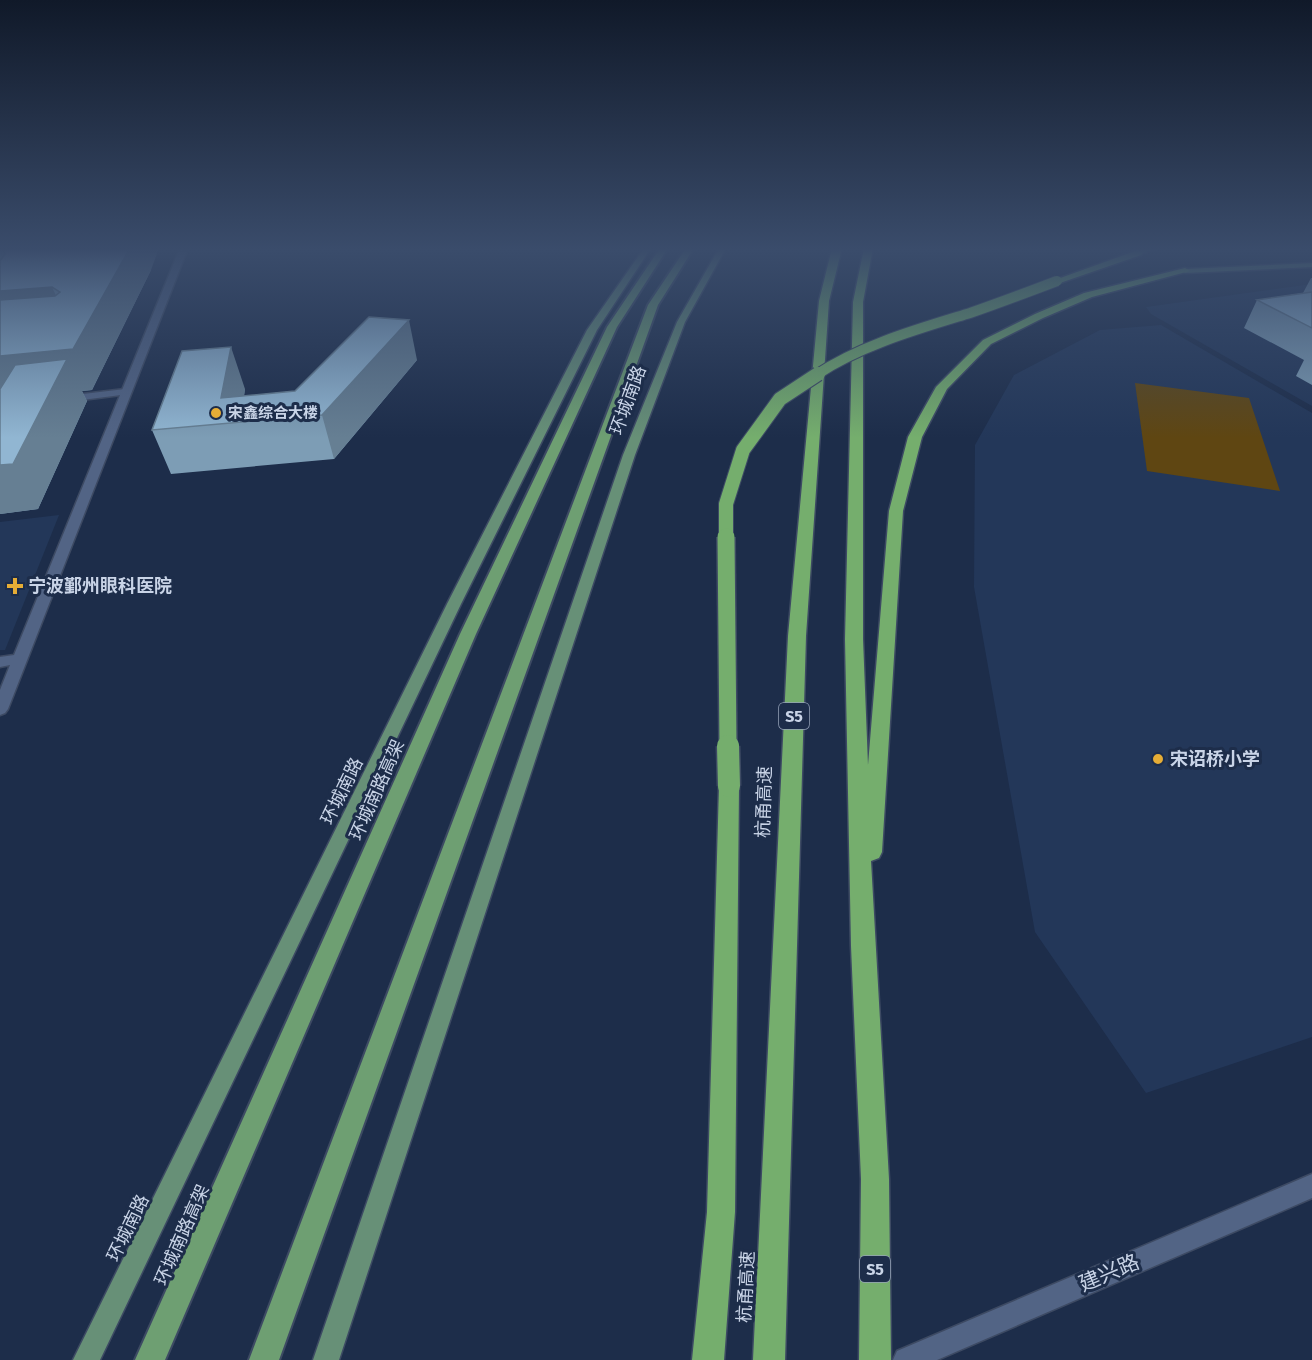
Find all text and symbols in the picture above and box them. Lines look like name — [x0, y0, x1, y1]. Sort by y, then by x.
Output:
street label: 环城南路 — [605, 362, 651, 438]
place label: 宋鑫综合大楼 — [228, 404, 318, 422]
marker: 宋鑫综合大楼 — [209, 406, 223, 420]
place label: 宁波鄞州眼科医院 — [28, 575, 172, 597]
marker: 宁波鄞州眼科医院 — [6, 577, 24, 595]
road number: S5 — [779, 703, 809, 729]
street label: 环城南路高架 — [345, 736, 409, 844]
place label: 宋诏桥小学 — [1170, 748, 1260, 770]
marker: 宋诏桥小学 — [1151, 752, 1165, 766]
street label: 环城南路 — [316, 754, 368, 828]
street label: 杭甬高速 — [752, 766, 776, 838]
street label: 环城南路高架 — [150, 1181, 214, 1289]
street label: 环城南路 — [102, 1191, 154, 1265]
street label: 建兴路 — [1075, 1249, 1143, 1297]
street label: 杭甬高速 — [733, 1250, 759, 1324]
road number: S5 — [860, 1256, 890, 1282]

